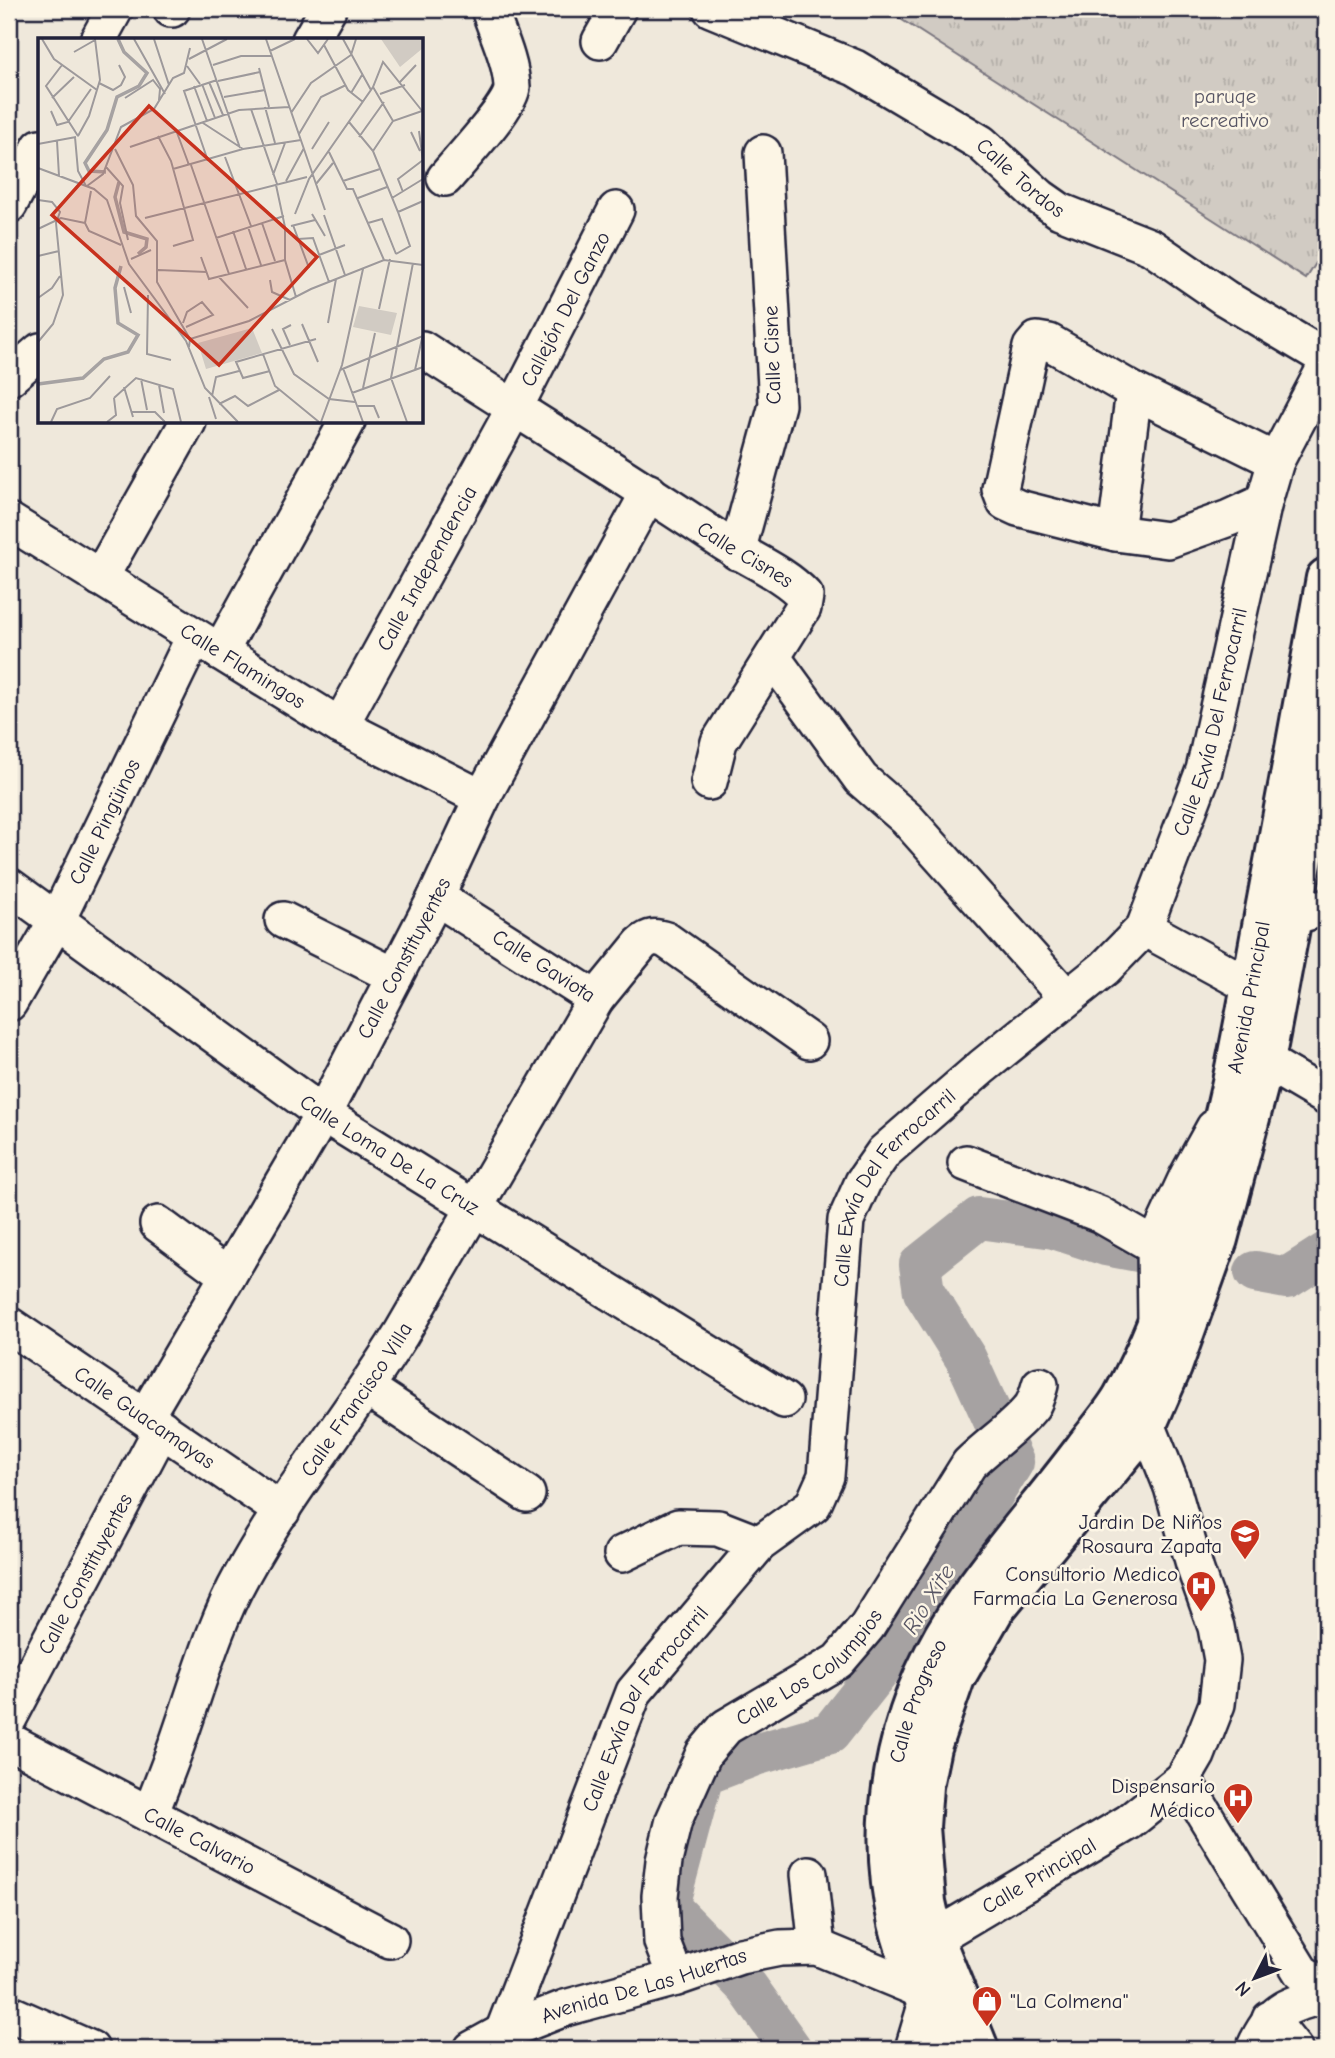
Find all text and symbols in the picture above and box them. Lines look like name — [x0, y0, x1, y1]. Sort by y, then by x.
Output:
inset map — [38, 38, 424, 424]
park label: paruqe recreativo — [1181, 84, 1269, 132]
street label: Calle Tordos — [972, 133, 1069, 223]
street label: Callejón Del Ganzo — [516, 227, 615, 390]
street label: Calle Cisne — [758, 305, 786, 405]
street label: Calle Independencia — [372, 482, 481, 655]
street label: Calle Cisnes — [693, 516, 798, 593]
street label: Calle Exvía Del Ferrocarril — [1168, 605, 1252, 840]
street label: Calle Flamingos — [176, 618, 310, 714]
street label: Calle Pingüinos — [64, 755, 145, 889]
street label: Calle Constituyentes — [352, 874, 455, 1043]
street label: Avenida Principal — [1222, 919, 1275, 1075]
street label: Calle Gaviota — [488, 924, 600, 1007]
street label: Calle Exvía Del Ferrocarril — [829, 1084, 960, 1288]
street label: Calle Loma De La Cruz — [295, 1089, 483, 1220]
street label: Calle Francisco Villa — [296, 1318, 417, 1481]
street label: Calle Guacamayas — [70, 1361, 219, 1474]
street label: Calle Constituyentes — [33, 1489, 137, 1658]
place label: Jardin De Niños Rosaura Zapata — [1079, 1510, 1222, 1558]
school or university icon: Jardin De Niños Rosaura Zapata — [1228, 1517, 1262, 1561]
water label: Rio Xite — [897, 1559, 960, 1639]
place label: Consultorio Medico Farmacia La Generosa — [973, 1562, 1178, 1610]
hospital icon: Consultorio Medico Farmacia La Generosa — [1184, 1569, 1218, 1613]
street label: Calle Exvía Del Ferrocarril — [577, 1601, 713, 1815]
street label: Calle Los Columpios — [732, 1605, 887, 1730]
street label: Calle Progreso — [884, 1635, 952, 1765]
place label: Dispensario Médico — [1111, 1774, 1215, 1822]
hospital icon: Dispensario Médico — [1221, 1781, 1255, 1825]
street label: Calle Calvario — [140, 1802, 259, 1879]
street label: Calle Principal — [977, 1832, 1100, 1919]
north arrow — [1220, 1942, 1290, 2012]
street label: Avenida De Las Huertas — [538, 1943, 749, 2028]
text: N — [1231, 1977, 1255, 2001]
shop icon: "La Colmena" — [970, 1984, 1004, 2028]
place label: "La Colmena" — [1010, 1989, 1128, 2013]

